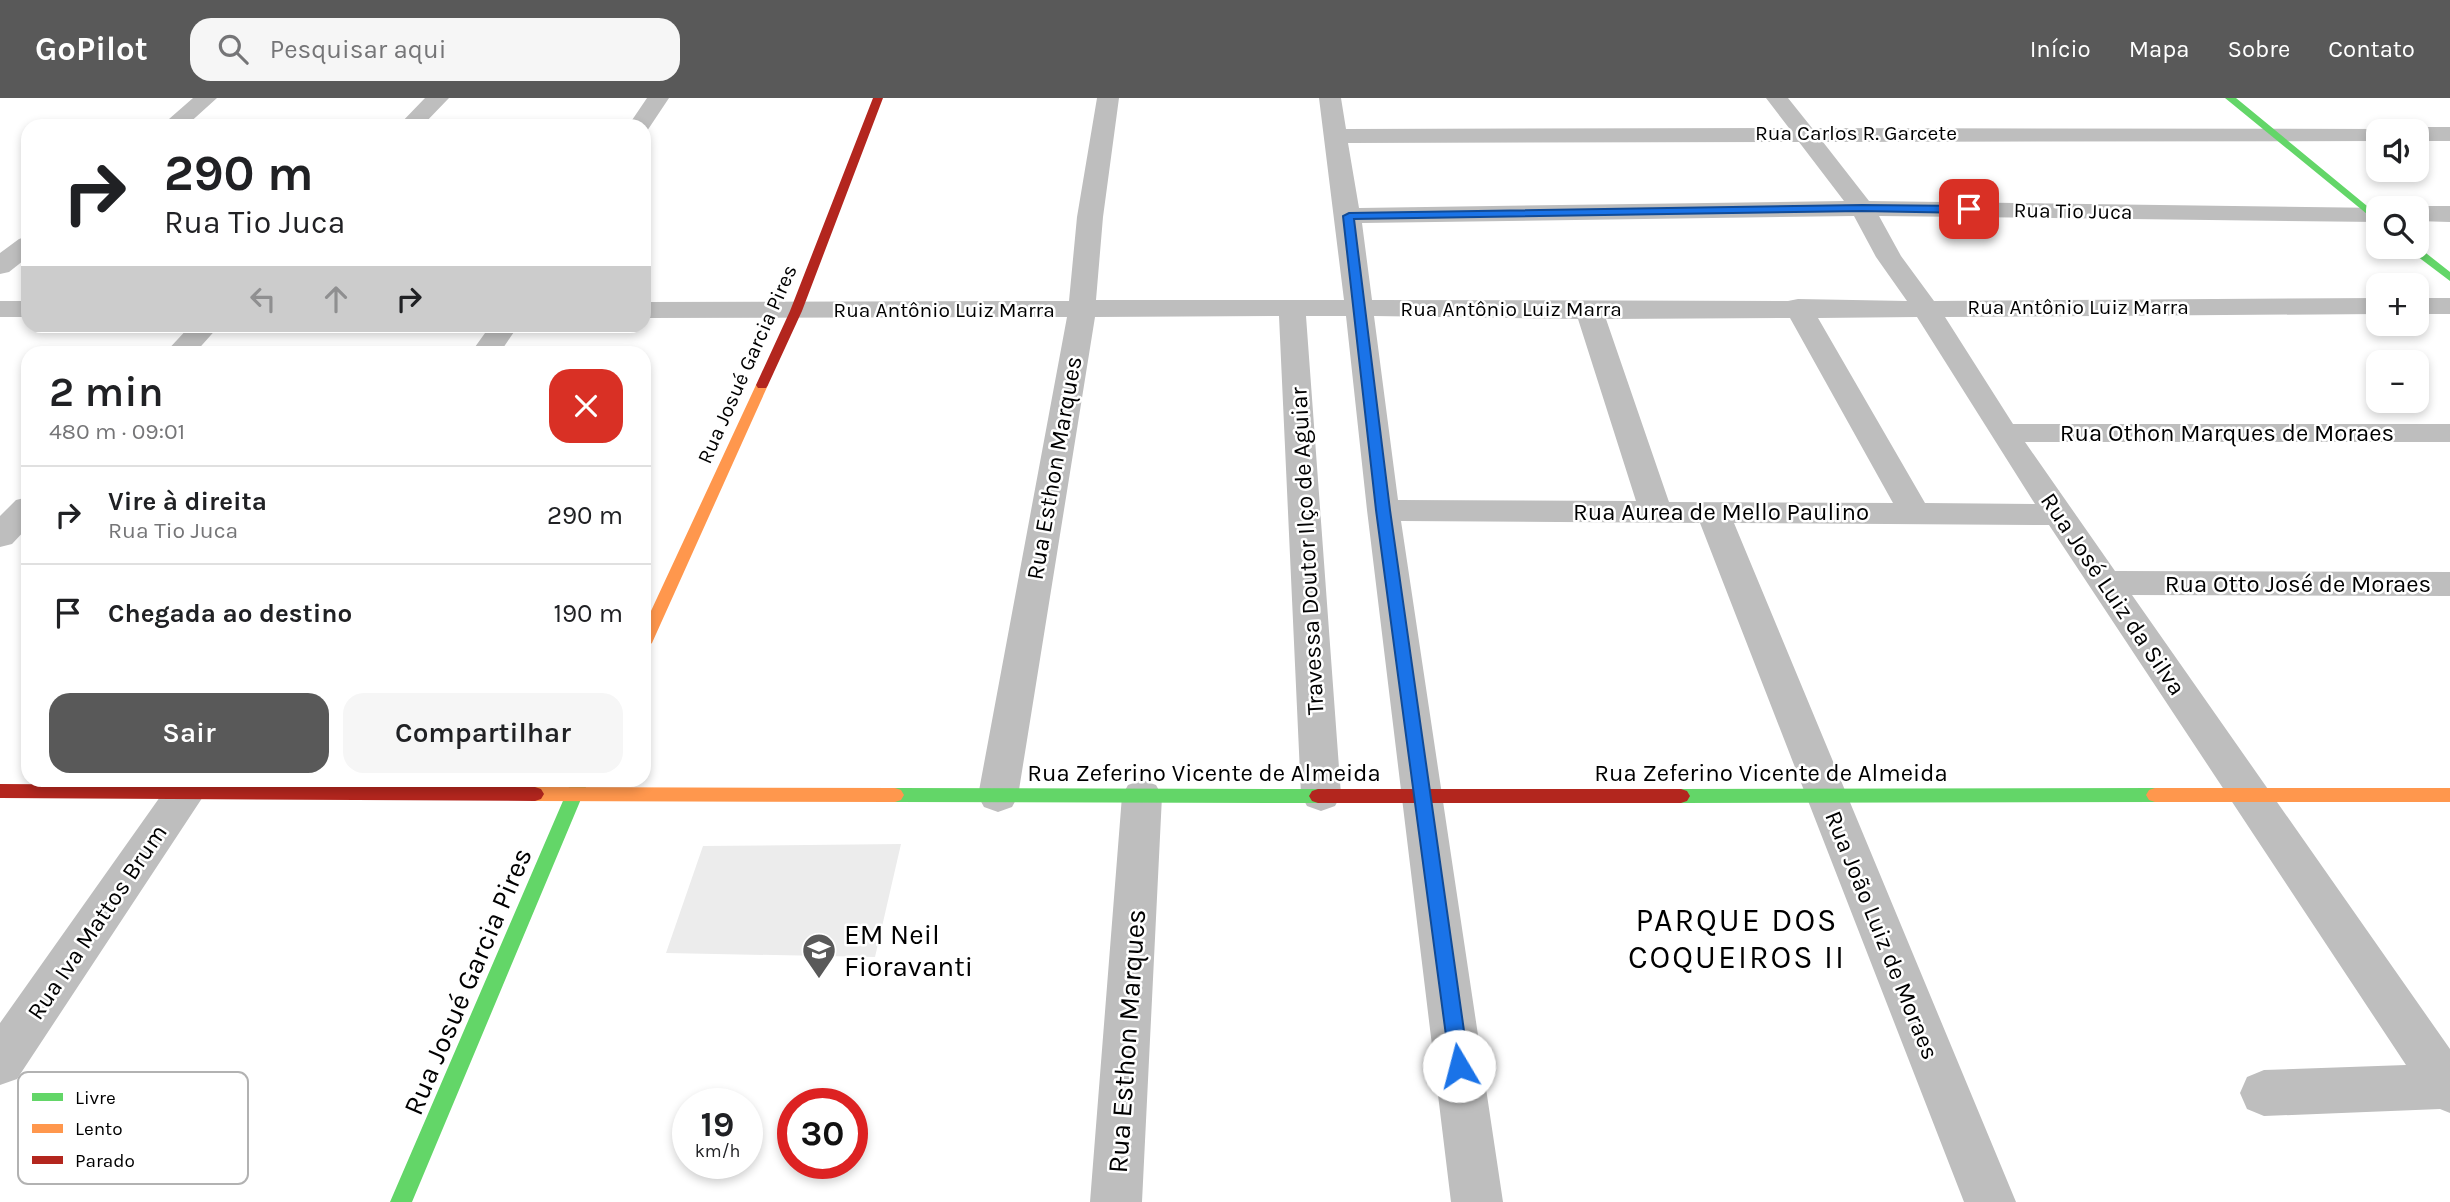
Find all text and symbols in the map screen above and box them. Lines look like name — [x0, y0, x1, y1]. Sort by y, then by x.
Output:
search box — [190, 18, 680, 81]
text: GoPilot — [35, 30, 148, 68]
icon: search — [214, 30, 252, 68]
text: Pesquisar aqui — [270, 34, 446, 65]
text: Início — [2030, 35, 2091, 63]
text: Mapa — [2129, 35, 2189, 63]
text: Sobre — [2227, 35, 2290, 63]
text: Contato — [2328, 35, 2415, 63]
map controls — [2366, 119, 2429, 413]
button: sound — [2366, 119, 2429, 182]
street label: Rua Carlos R. Garcete — [1755, 121, 1957, 145]
text: 290 m — [164, 145, 313, 202]
icon: right — [49, 147, 140, 238]
pin — [1939, 179, 1999, 239]
icon: arrive — [1950, 190, 1988, 228]
button: search — [2366, 196, 2429, 259]
street label: Rua Tio Juca — [2013, 198, 2133, 224]
text: Rua Tio Juca — [164, 204, 345, 241]
street label: Rua Josué Garcia Pires — [692, 261, 802, 467]
button: + — [2366, 273, 2429, 336]
icon: left — [244, 280, 282, 318]
icon: ahead — [317, 280, 355, 318]
icon: right — [390, 280, 428, 318]
street label: Rua Antônio Luiz Marra — [1967, 295, 2189, 319]
street label: Rua Antônio Luiz Marra — [1400, 297, 1622, 321]
street label: Rua Antônio Luiz Marra — [833, 298, 1055, 322]
button: − — [2366, 350, 2429, 413]
street label: Rua Esthon Marques — [1021, 354, 1087, 582]
text: 2 min — [49, 367, 164, 417]
button: close — [549, 369, 623, 443]
street label: Travessa Doutor Ilço de Aguiar — [1284, 386, 1330, 716]
text: 480 m · 09:01 — [49, 418, 185, 445]
street label: Rua Othon Marques de Moraes — [2060, 419, 2394, 447]
text: Vire à direita — [108, 486, 267, 517]
street label: Rua José Luiz da Silva — [2035, 487, 2191, 701]
icon: right — [49, 496, 87, 534]
street label: Rua Aurea de Mello Paulino — [1573, 498, 1869, 526]
text: 290 m — [547, 500, 623, 531]
text: Rua Tio Juca — [108, 517, 238, 544]
street label: Rua Otto José de Moraes — [2165, 570, 2431, 598]
icon: arrive — [49, 594, 87, 632]
text: Chegada ao destino — [108, 598, 352, 629]
text: 190 m — [553, 598, 623, 629]
button: Sair — [49, 693, 329, 773]
button: Compartilhar — [343, 693, 623, 773]
street label: Rua Zeferino Vicente de Almeida — [1027, 759, 1381, 787]
street label: Rua Zeferino Vicente de Almeida — [1594, 759, 1948, 787]
street label: Rua João Luiz de Moraes — [1819, 807, 1945, 1063]
street label: Rua Iva Mattos Brum — [21, 819, 173, 1025]
street label: Rua Josué Garcia Pires — [396, 843, 539, 1120]
district label: PARQUE DOS COQUEIROS II — [1628, 902, 1846, 976]
street label: Rua Esthon Marques — [1101, 908, 1152, 1174]
place label: EM Neil Fioravanti — [844, 918, 973, 983]
school or university icon: EM Neil Fioravanti — [800, 931, 838, 980]
position arrow — [1422, 1029, 1496, 1103]
legend — [18, 1072, 248, 1184]
text: Livre — [75, 1087, 116, 1109]
speed limit sign: 30 — [777, 1088, 868, 1179]
text: 19 — [701, 1104, 734, 1145]
text: Lento — [75, 1118, 123, 1140]
text: km/h — [695, 1140, 740, 1162]
text: Parado — [75, 1150, 135, 1172]

